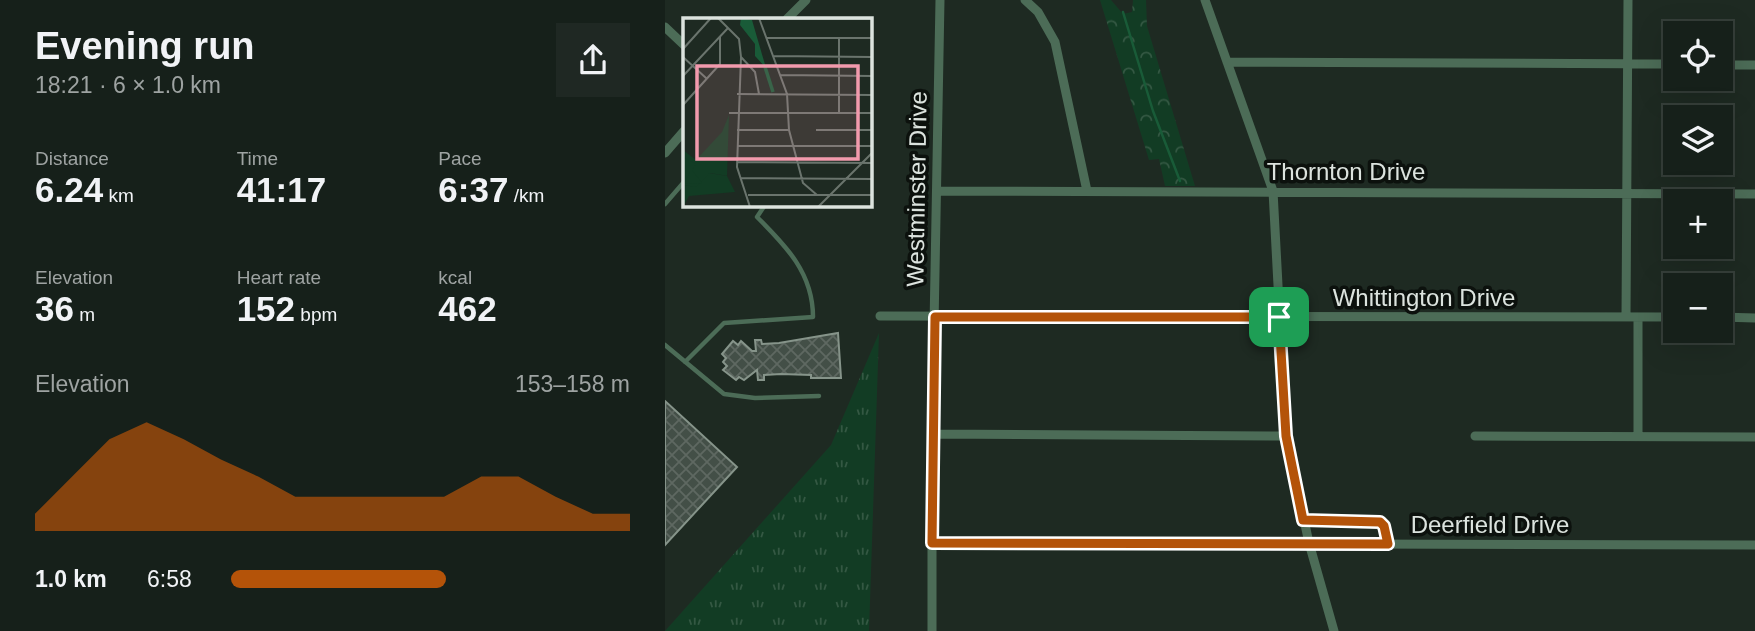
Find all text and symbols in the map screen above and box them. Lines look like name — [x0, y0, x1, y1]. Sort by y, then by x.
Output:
inset map — [683, 18, 871, 206]
map controls — [1663, 21, 1733, 343]
button: locate — [1663, 21, 1733, 91]
button: share — [556, 23, 630, 97]
text: Evening run — [35, 25, 255, 67]
text: 18:21 · 6 × 1.0 km — [35, 72, 221, 98]
street label: Westminster Drive — [901, 91, 932, 287]
button: layers — [1663, 105, 1733, 175]
text: Distance — [35, 148, 109, 169]
text: Time — [237, 148, 278, 169]
text: Pace — [438, 148, 482, 169]
street label: Thornton Drive — [1267, 158, 1425, 185]
text: 6.24 — [35, 170, 103, 209]
text: 41:17 — [237, 170, 326, 209]
text: 6:37 — [438, 170, 508, 209]
text: km — [103, 185, 134, 206]
text: /km — [508, 185, 544, 206]
button: + — [1663, 189, 1733, 259]
text: Elevation — [35, 267, 113, 288]
text: Heart rate — [237, 267, 321, 288]
text: kcal — [438, 267, 472, 288]
button: − — [1663, 273, 1733, 343]
street label: Whittington Drive — [1333, 284, 1515, 311]
pin — [1249, 287, 1309, 347]
text: 36 — [35, 289, 74, 328]
text: 152 — [237, 289, 295, 328]
text: 462 — [438, 289, 497, 328]
icon: arrive — [1260, 298, 1298, 336]
text: m — [74, 304, 95, 325]
text: bpm — [295, 304, 337, 325]
text: Elevation — [35, 371, 130, 397]
text: 153–158 m — [515, 371, 630, 397]
street label: Deerfield Drive — [1411, 511, 1569, 538]
text: 1.0 km — [35, 566, 107, 592]
text: 6:58 — [147, 566, 192, 592]

